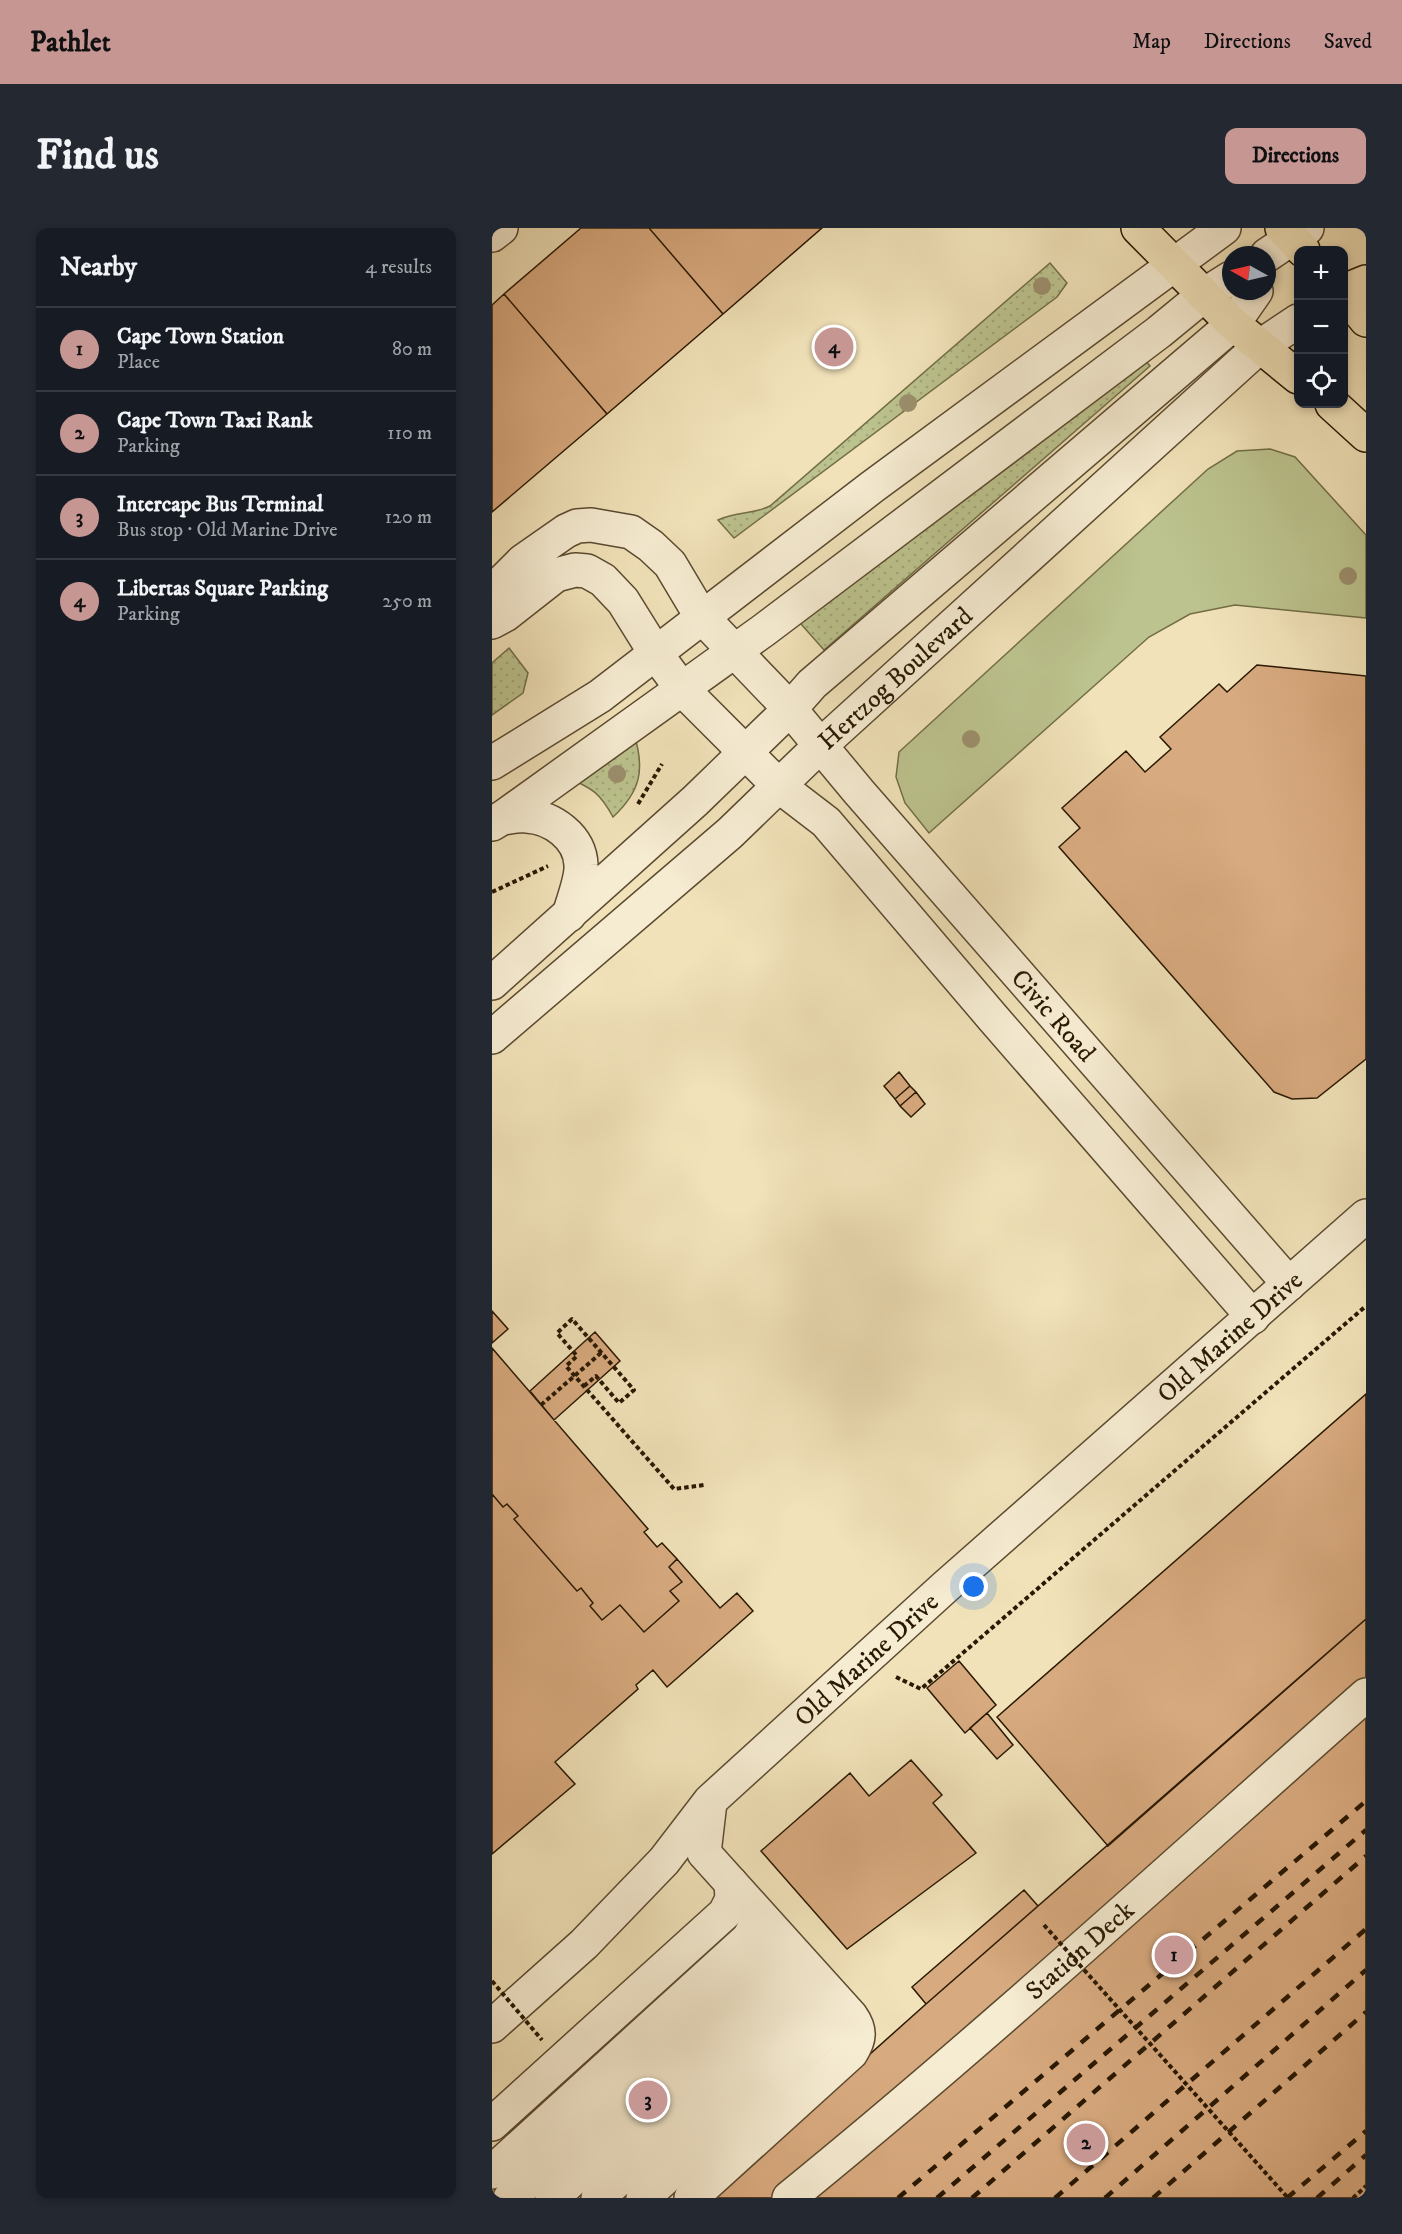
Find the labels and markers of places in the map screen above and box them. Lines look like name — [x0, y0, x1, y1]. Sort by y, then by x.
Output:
pin: 4 — [814, 324, 854, 370]
pin: 1 — [1154, 1932, 1194, 1978]
pin: 3 — [628, 2078, 668, 2122]
pin: 2 — [1066, 2120, 1106, 2166]

